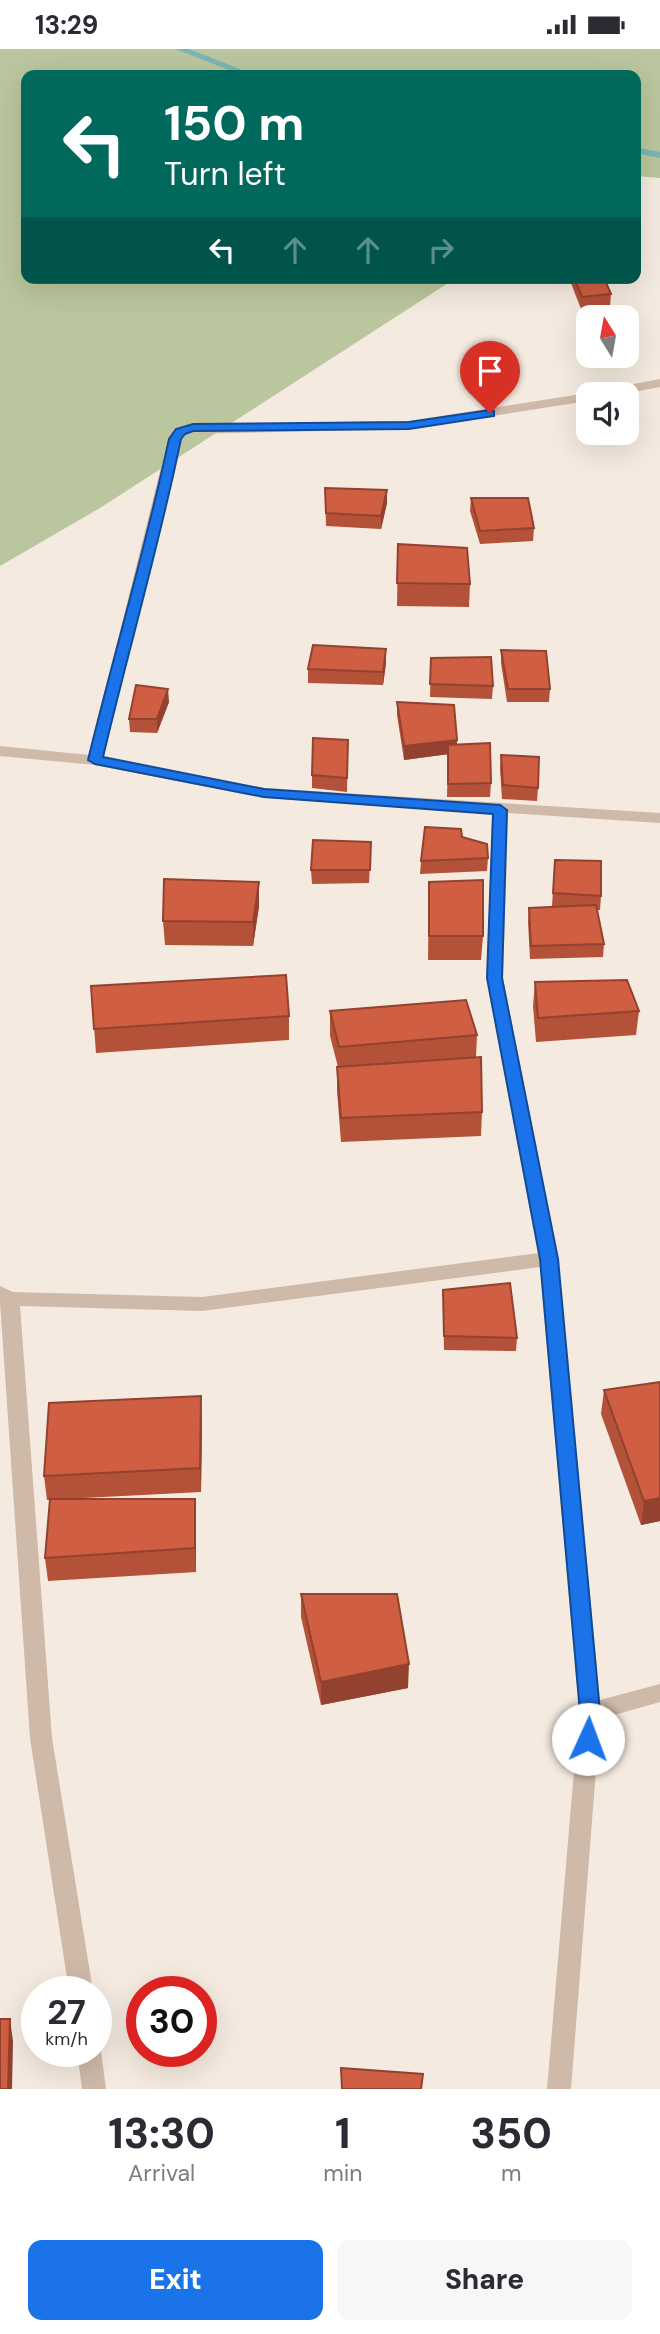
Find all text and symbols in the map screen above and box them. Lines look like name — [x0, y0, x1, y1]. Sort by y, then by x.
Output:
text: 13:29 — [35, 8, 98, 42]
text: 150 m — [164, 91, 304, 155]
icon: left — [49, 98, 140, 189]
text: Turn left — [164, 153, 286, 195]
icon: left — [203, 231, 241, 269]
icon: ahead — [276, 231, 314, 269]
icon: ahead — [349, 231, 387, 269]
icon: right — [422, 231, 460, 269]
north arrow — [576, 305, 639, 367]
map controls — [576, 305, 639, 445]
pin — [460, 341, 520, 413]
icon: arrive — [471, 352, 509, 390]
button: sound — [576, 382, 639, 445]
position arrow — [551, 1702, 625, 1776]
speed limit sign: 30 — [126, 1976, 217, 2067]
text: 27 — [47, 1989, 86, 2035]
text: km/h — [45, 2027, 88, 2051]
text: 13:30 — [108, 2106, 215, 2161]
text: 1 — [335, 2106, 351, 2161]
text: 350 — [471, 2106, 552, 2161]
text: Arrival — [128, 2158, 195, 2188]
text: min — [323, 2158, 362, 2188]
text: m — [501, 2158, 521, 2188]
button: Exit — [28, 2240, 323, 2320]
button: Share — [337, 2240, 632, 2320]

